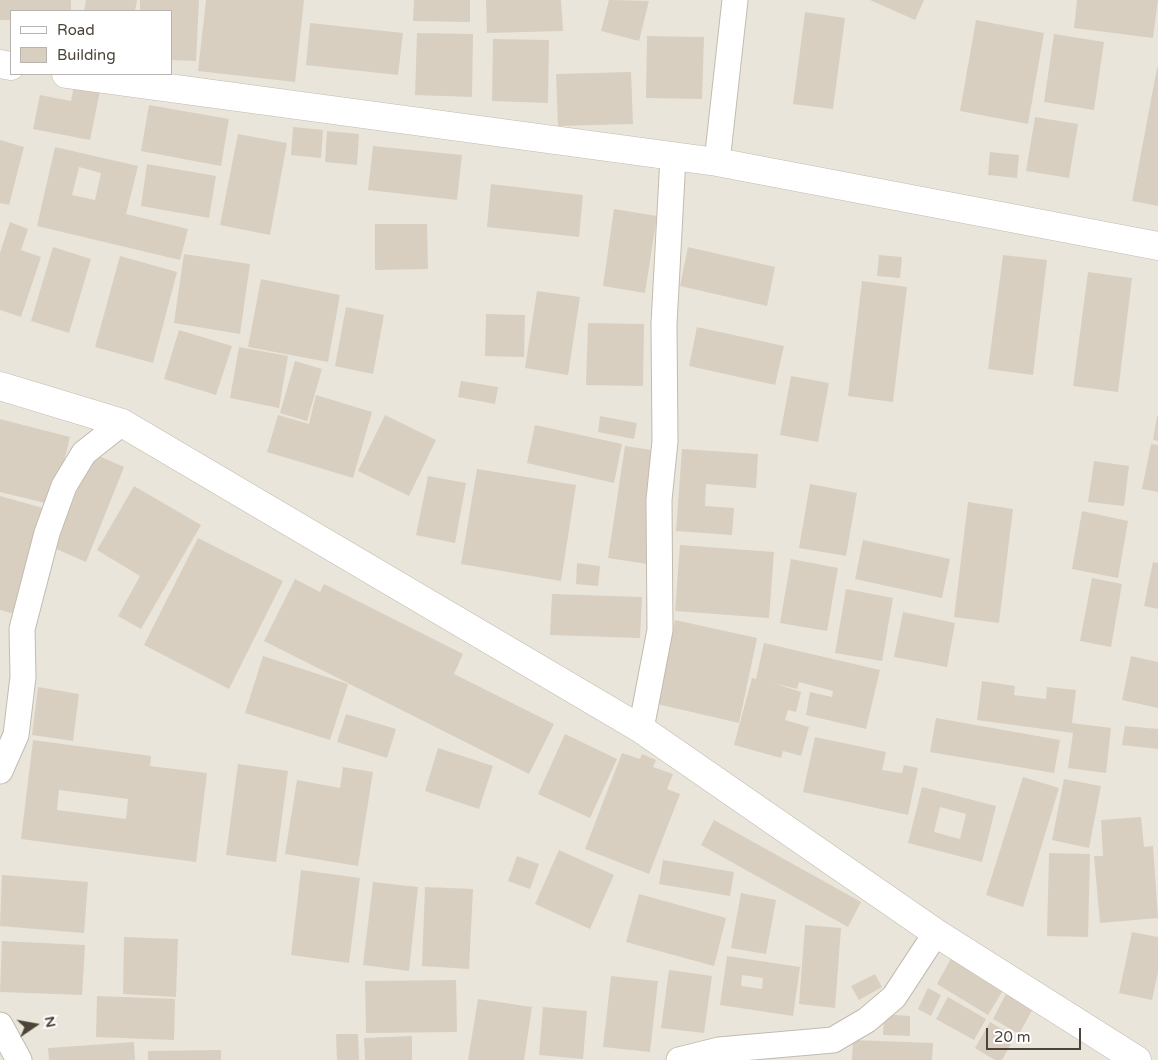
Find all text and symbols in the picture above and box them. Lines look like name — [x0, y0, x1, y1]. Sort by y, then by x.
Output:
legend — [10, 10, 172, 75]
text: Road — [57, 21, 95, 39]
text: Building — [57, 46, 116, 64]
north arrow — [10, 1000, 60, 1050]
text: N — [41, 1015, 60, 1029]
scale bar — [988, 1018, 1083, 1050]
text: 20 m — [994, 1028, 1031, 1046]

